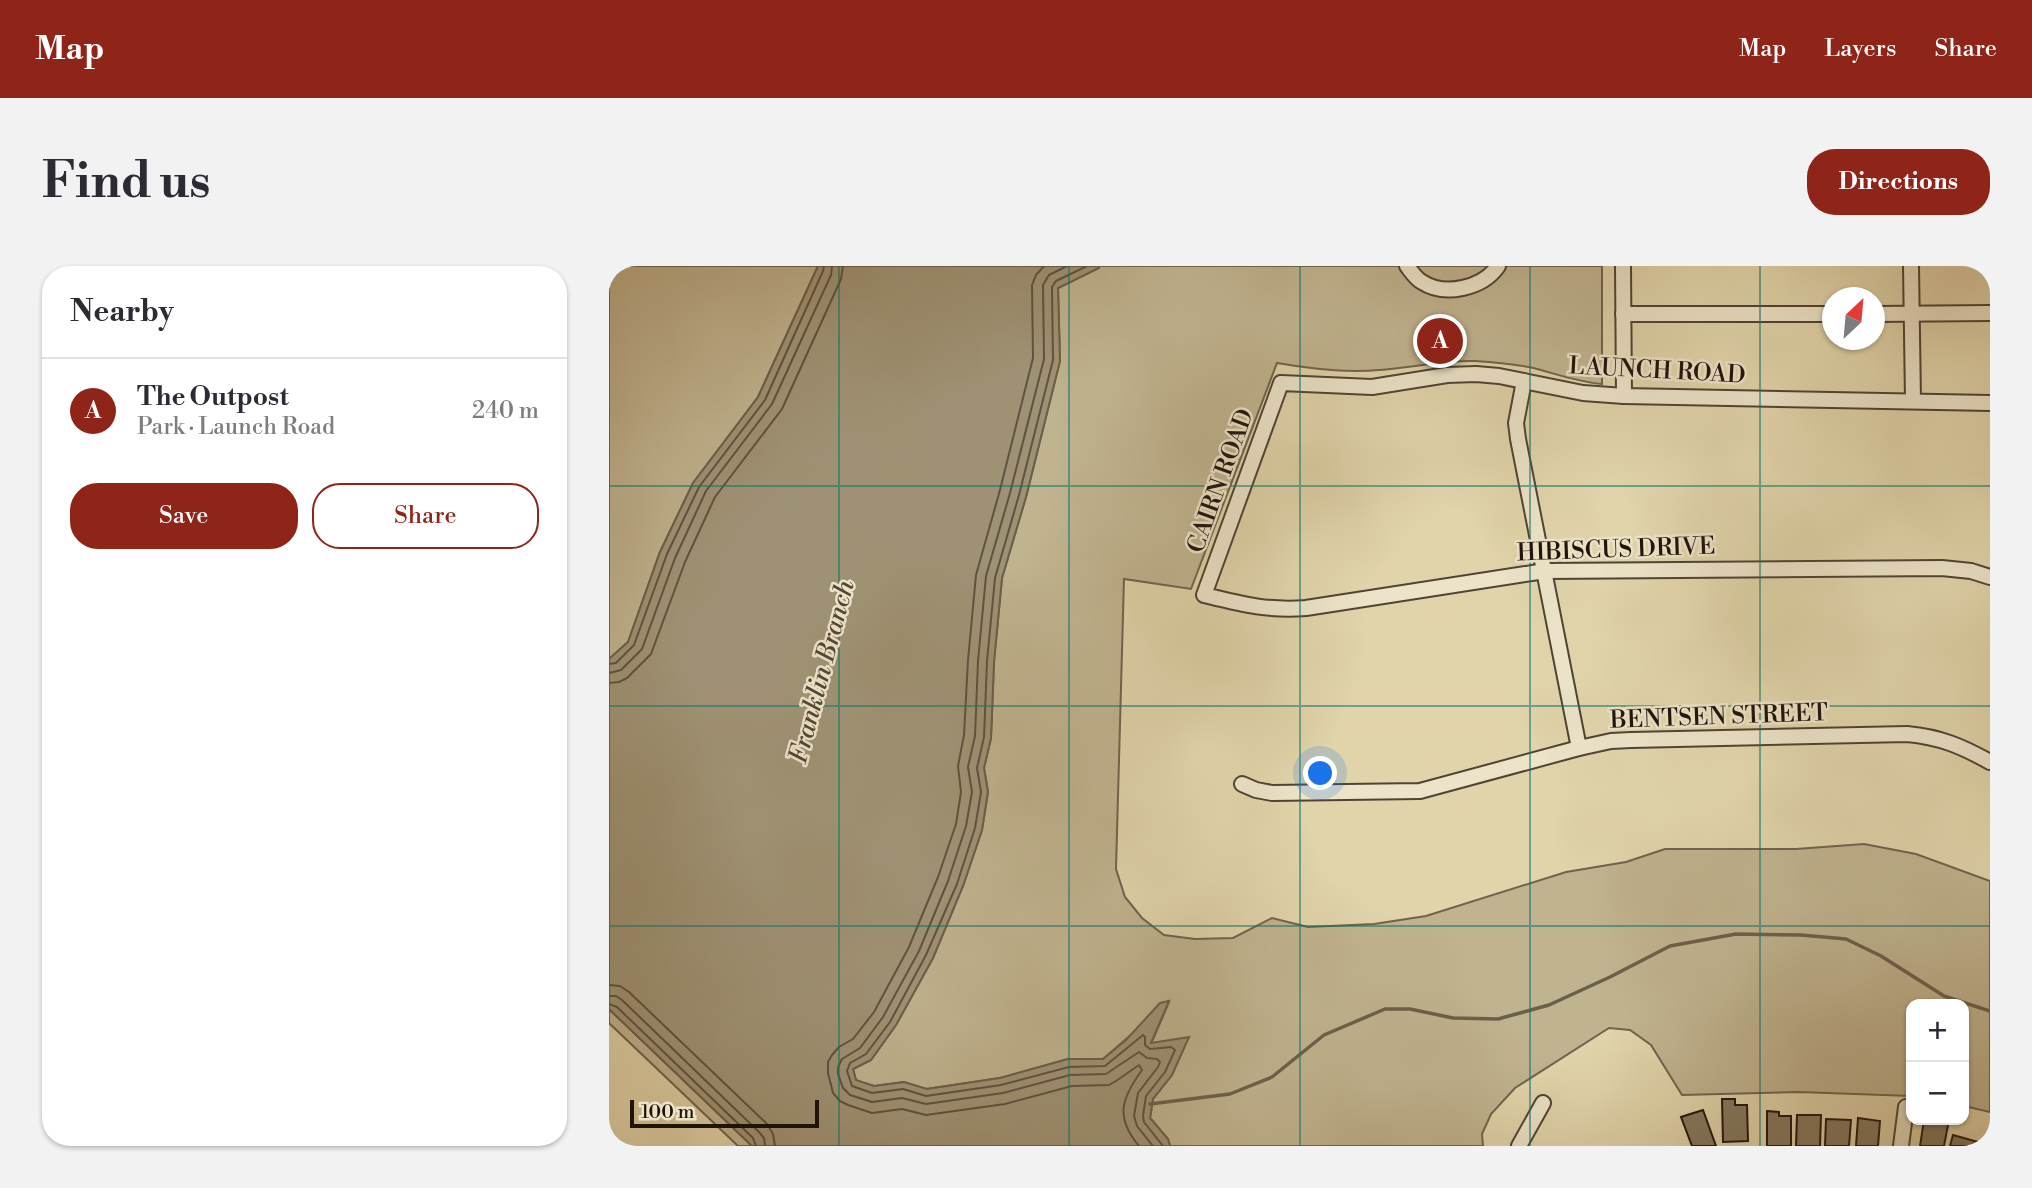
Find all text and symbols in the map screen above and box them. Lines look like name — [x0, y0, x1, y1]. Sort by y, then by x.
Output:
text: Map — [35, 29, 104, 70]
text: Map — [1739, 34, 1786, 64]
text: Layers — [1824, 34, 1896, 64]
text: Share — [1934, 34, 1997, 64]
button: Directions — [1807, 149, 1990, 215]
text: Find us — [42, 152, 211, 213]
north arrow — [1822, 287, 1885, 350]
text: Nearby — [70, 293, 174, 331]
pin: A — [1417, 315, 1463, 367]
street label: LAUNCH ROAD — [1568, 351, 1746, 391]
text: The Outpost — [137, 381, 289, 413]
text: A — [85, 397, 101, 425]
text: 240 m — [472, 397, 539, 425]
street label: CAIRN ROAD — [1181, 405, 1261, 557]
text: Park · Launch Road — [137, 413, 335, 441]
button: Save — [70, 483, 298, 549]
button: Share — [312, 483, 539, 549]
street label: HIBISCUS DRIVE — [1516, 532, 1716, 568]
water label: Franklin Branch — [782, 576, 862, 767]
street label: BENTSEN STREET — [1608, 698, 1829, 736]
your location — [1303, 756, 1337, 790]
map controls — [1906, 999, 1969, 1125]
button: + — [1906, 999, 1969, 1062]
button: − — [1906, 1062, 1969, 1125]
scale bar — [630, 1097, 819, 1129]
text: 100 m — [641, 1100, 694, 1124]

